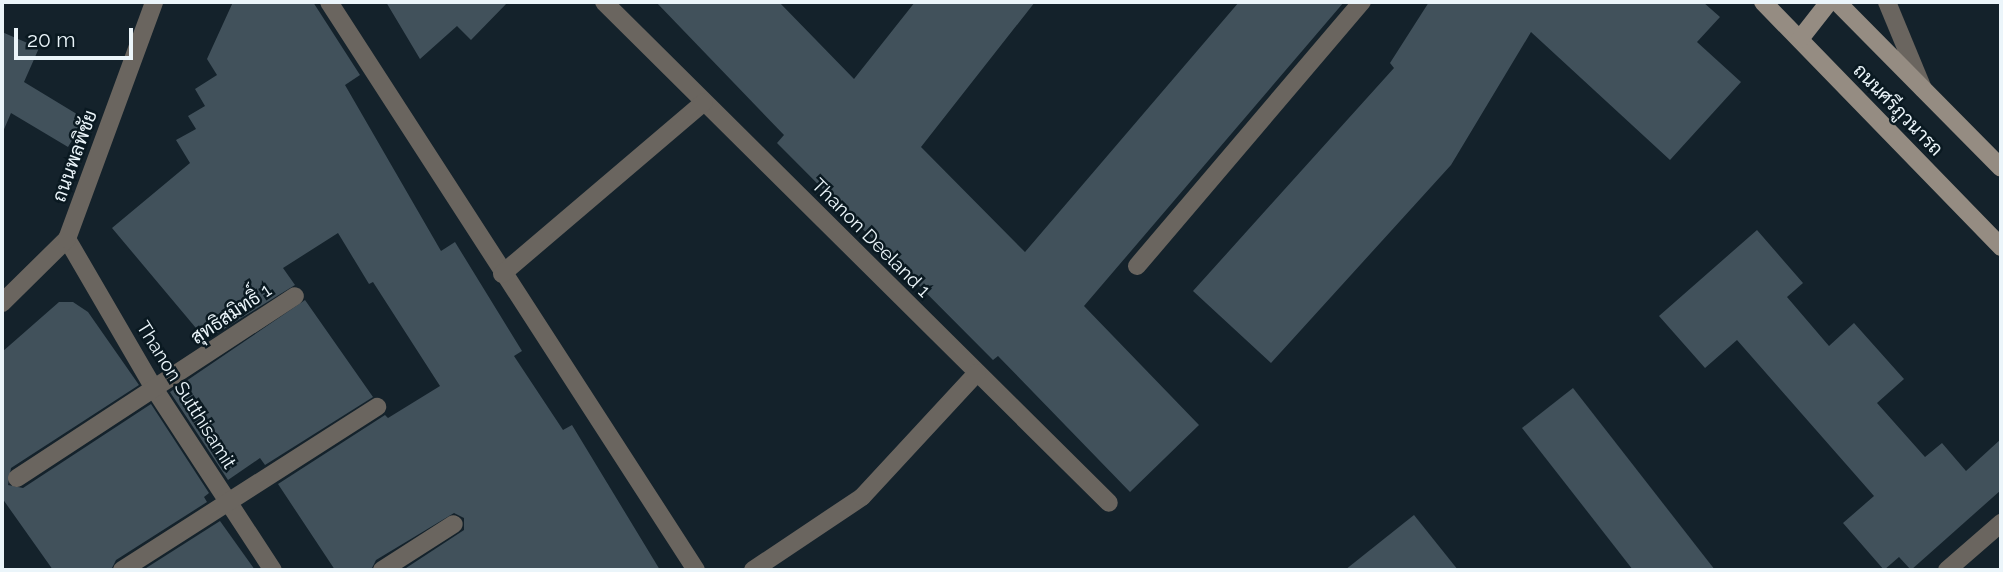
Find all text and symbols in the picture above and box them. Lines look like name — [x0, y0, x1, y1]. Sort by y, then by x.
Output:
scale bar — [18, 14, 136, 58]
text: 20 m — [27, 27, 75, 52]
street label: ถนนศรีภูวนารถ — [1849, 59, 1947, 161]
street label: ถนนพลพิชัย — [48, 107, 102, 205]
street label: Thanon Deeland 1 — [807, 174, 935, 302]
street label: สุทธิสมิทธิ์ 1 — [186, 279, 276, 349]
street label: Thanon Sutthisamit — [131, 317, 241, 473]

